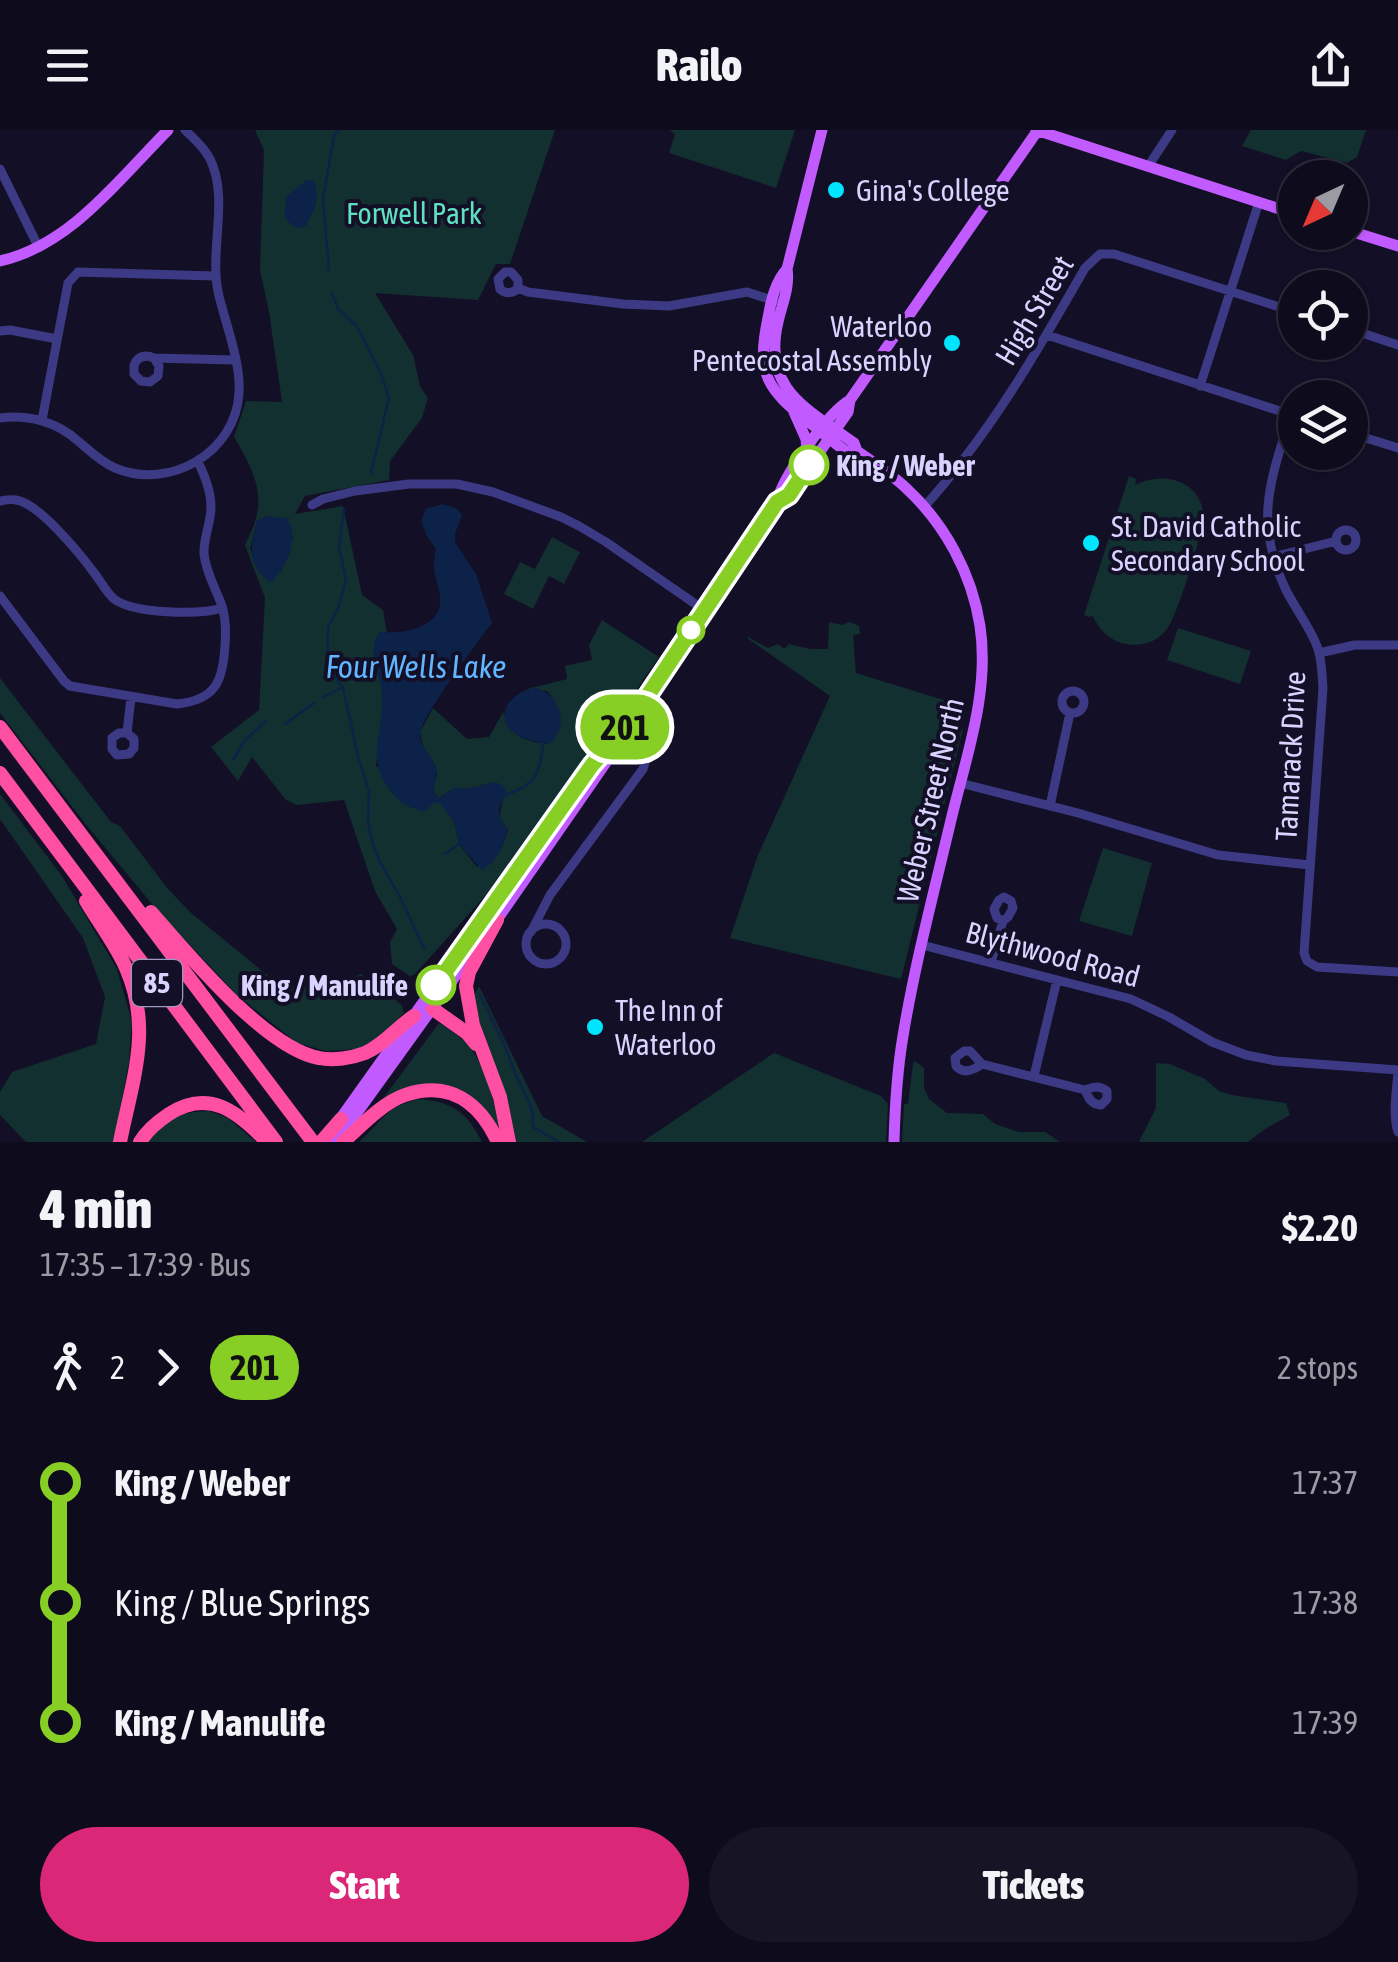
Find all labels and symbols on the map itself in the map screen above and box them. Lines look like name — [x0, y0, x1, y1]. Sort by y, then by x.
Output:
north arrow — [1278, 160, 1368, 250]
place label: Gina's College — [856, 173, 1010, 207]
marker: Gina's College — [825, 179, 847, 201]
park label: Forwell Park — [346, 196, 482, 230]
street label: High Street — [988, 249, 1080, 371]
place label: Waterloo Pentecostal Assembly — [692, 309, 932, 377]
marker: Waterloo Pentecostal Assembly — [941, 332, 963, 354]
marker: King / Weber — [790, 446, 828, 484]
place label: King / Weber — [836, 448, 976, 482]
place label: St. David Catholic Secondary School — [1111, 509, 1305, 577]
marker: St. David Catholic Secondary School — [1080, 532, 1102, 554]
unlabelled marker — [678, 617, 704, 643]
water label: Four Wells Lake — [325, 648, 507, 685]
street label: Tamarack Drive — [1269, 671, 1311, 841]
line badge: 201 — [568, 694, 682, 760]
street label: Weber Street North — [890, 694, 970, 906]
street label: Blythwood Road — [962, 914, 1144, 994]
road number: 85 — [132, 960, 182, 1006]
marker: King / Manulife — [417, 966, 455, 1004]
place label: King / Manulife — [241, 968, 408, 1002]
place label: The Inn of Waterloo — [615, 993, 723, 1061]
marker: The Inn of Waterloo — [584, 1016, 606, 1038]

